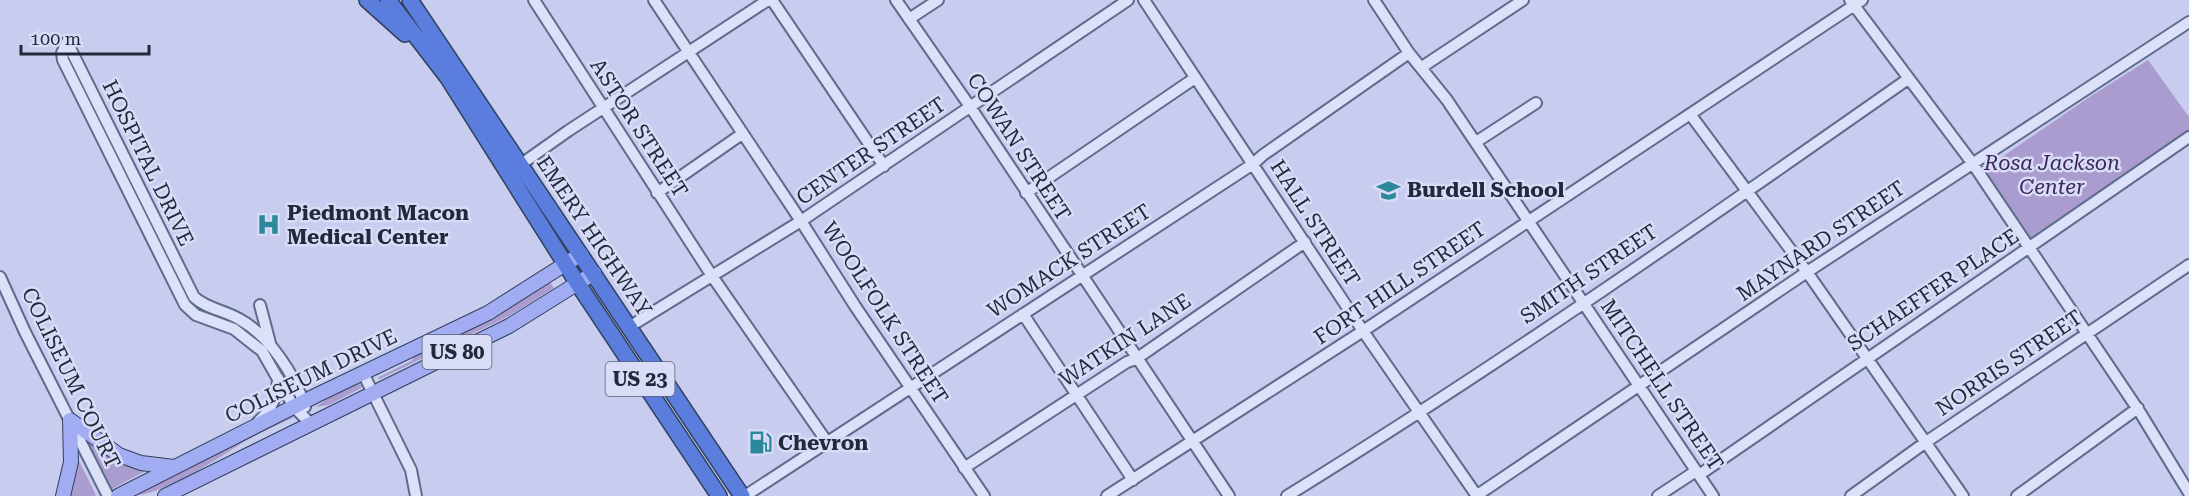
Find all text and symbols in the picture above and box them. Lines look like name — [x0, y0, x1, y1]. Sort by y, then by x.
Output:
scale bar — [21, 18, 148, 56]
text: 100 m — [30, 28, 81, 49]
street label: ASTOR STREET — [585, 54, 693, 202]
street label: COWAN STREET — [962, 69, 1076, 225]
street label: HOSPITAL DRIVE — [97, 76, 199, 250]
street label: CENTER STREET — [792, 92, 950, 210]
street label: EMERY HIGHWAY — [532, 151, 657, 321]
park label: Rosa Jackson Center — [1983, 151, 2120, 199]
street label: HALL STREET — [1265, 155, 1365, 291]
street label: MAYNARD STREET — [1732, 176, 1910, 306]
school or university icon: Burdell School — [1376, 177, 1402, 203]
place label: Burdell School — [1407, 178, 1564, 202]
street label: WOMACK STREET — [983, 199, 1155, 323]
place label: Piedmont Macon Medical Center — [287, 201, 469, 249]
hospital icon: Piedmont Macon Medical Center — [256, 212, 282, 238]
street label: WOOLFOLK STREET — [817, 217, 953, 409]
street label: FORT HILL STREET — [1310, 217, 1490, 349]
street label: SMITH STREET — [1516, 219, 1662, 329]
street label: SCHAEFFER PLACE — [1843, 224, 2023, 356]
street label: COLISEUM COURT — [17, 284, 125, 472]
street label: WATKIN LANE — [1055, 289, 1195, 391]
street label: MITCHELL STREET — [1596, 295, 1728, 475]
street label: NORRIS STREET — [1931, 305, 2087, 421]
street label: COLISEUM DRIVE — [221, 324, 401, 428]
road number: US 80 — [422, 335, 492, 369]
road number: US 23 — [606, 362, 674, 396]
fuel station icon: Chevron — [747, 430, 773, 456]
place label: Chevron — [778, 431, 868, 455]

